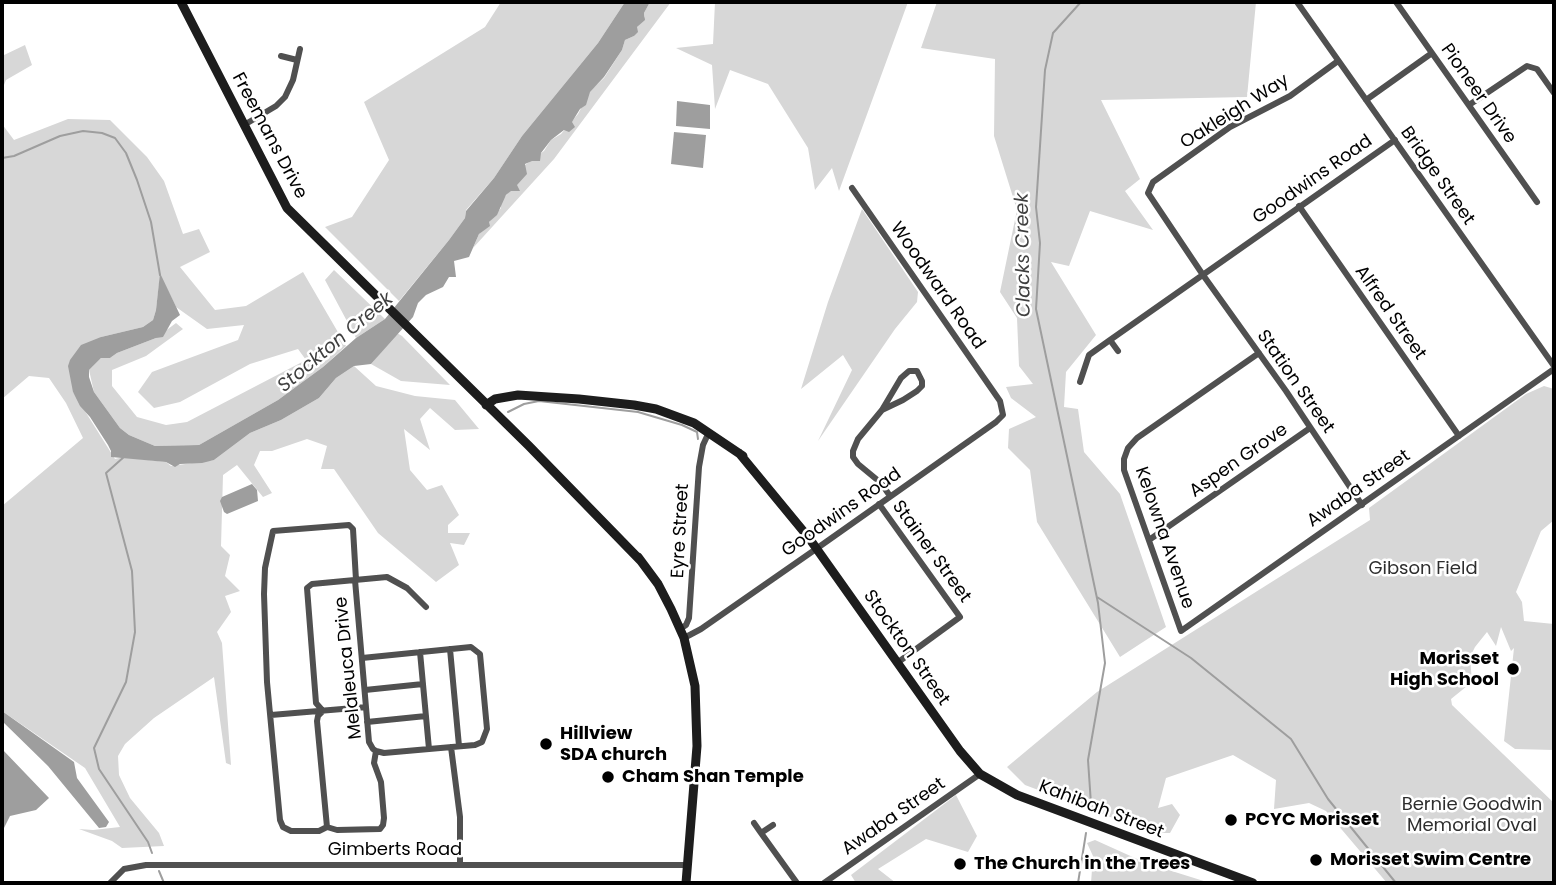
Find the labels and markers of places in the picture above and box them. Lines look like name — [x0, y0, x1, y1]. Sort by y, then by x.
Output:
place label: Morisset High School — [1390, 648, 1499, 690]
marker: Morisset High School — [1505, 661, 1521, 677]
place label: Hillview SDA church — [560, 723, 667, 766]
marker: Hillview SDA church — [538, 736, 554, 752]
place label: Cham Shan Temple — [622, 766, 804, 788]
marker: Cham Shan Temple — [600, 769, 616, 785]
place label: PCYC Morisset — [1245, 809, 1379, 831]
marker: PCYC Morisset — [1223, 812, 1239, 828]
place label: Morisset Swim Centre — [1330, 849, 1531, 871]
marker: Morisset Swim Centre — [1308, 852, 1324, 868]
place label: The Church in the Trees — [974, 853, 1190, 875]
marker: The Church in the Trees — [952, 856, 968, 872]

